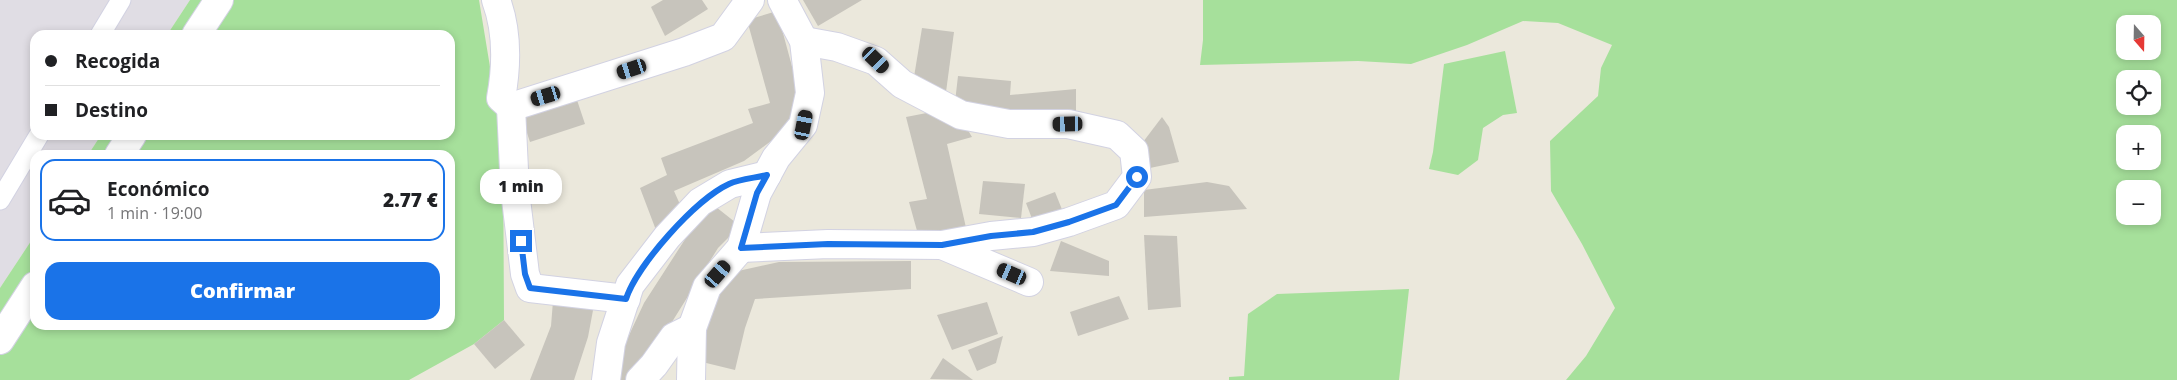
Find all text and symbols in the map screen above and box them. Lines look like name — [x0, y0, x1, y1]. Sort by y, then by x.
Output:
north arrow — [2116, 15, 2161, 60]
map controls — [2116, 15, 2161, 225]
car — [859, 44, 892, 76]
text: Recogida — [75, 48, 160, 74]
car — [615, 57, 648, 81]
button: locate — [2116, 70, 2161, 115]
car — [529, 84, 562, 108]
text: Destino — [75, 97, 148, 123]
car — [793, 109, 814, 141]
car — [1052, 116, 1083, 132]
button: + — [2116, 125, 2161, 170]
route start — [1126, 166, 1148, 188]
callout: 1 min — [480, 168, 562, 204]
text: 1 min — [498, 175, 544, 197]
text: Económico — [107, 176, 209, 202]
icon: car — [47, 178, 92, 223]
button: − — [2116, 180, 2161, 225]
text: 2.77 € — [383, 187, 438, 213]
text: 1 min · 19:00 — [107, 202, 202, 224]
route end — [510, 230, 532, 252]
car — [702, 258, 733, 290]
car — [995, 261, 1028, 287]
button: Confirmar — [45, 262, 440, 320]

